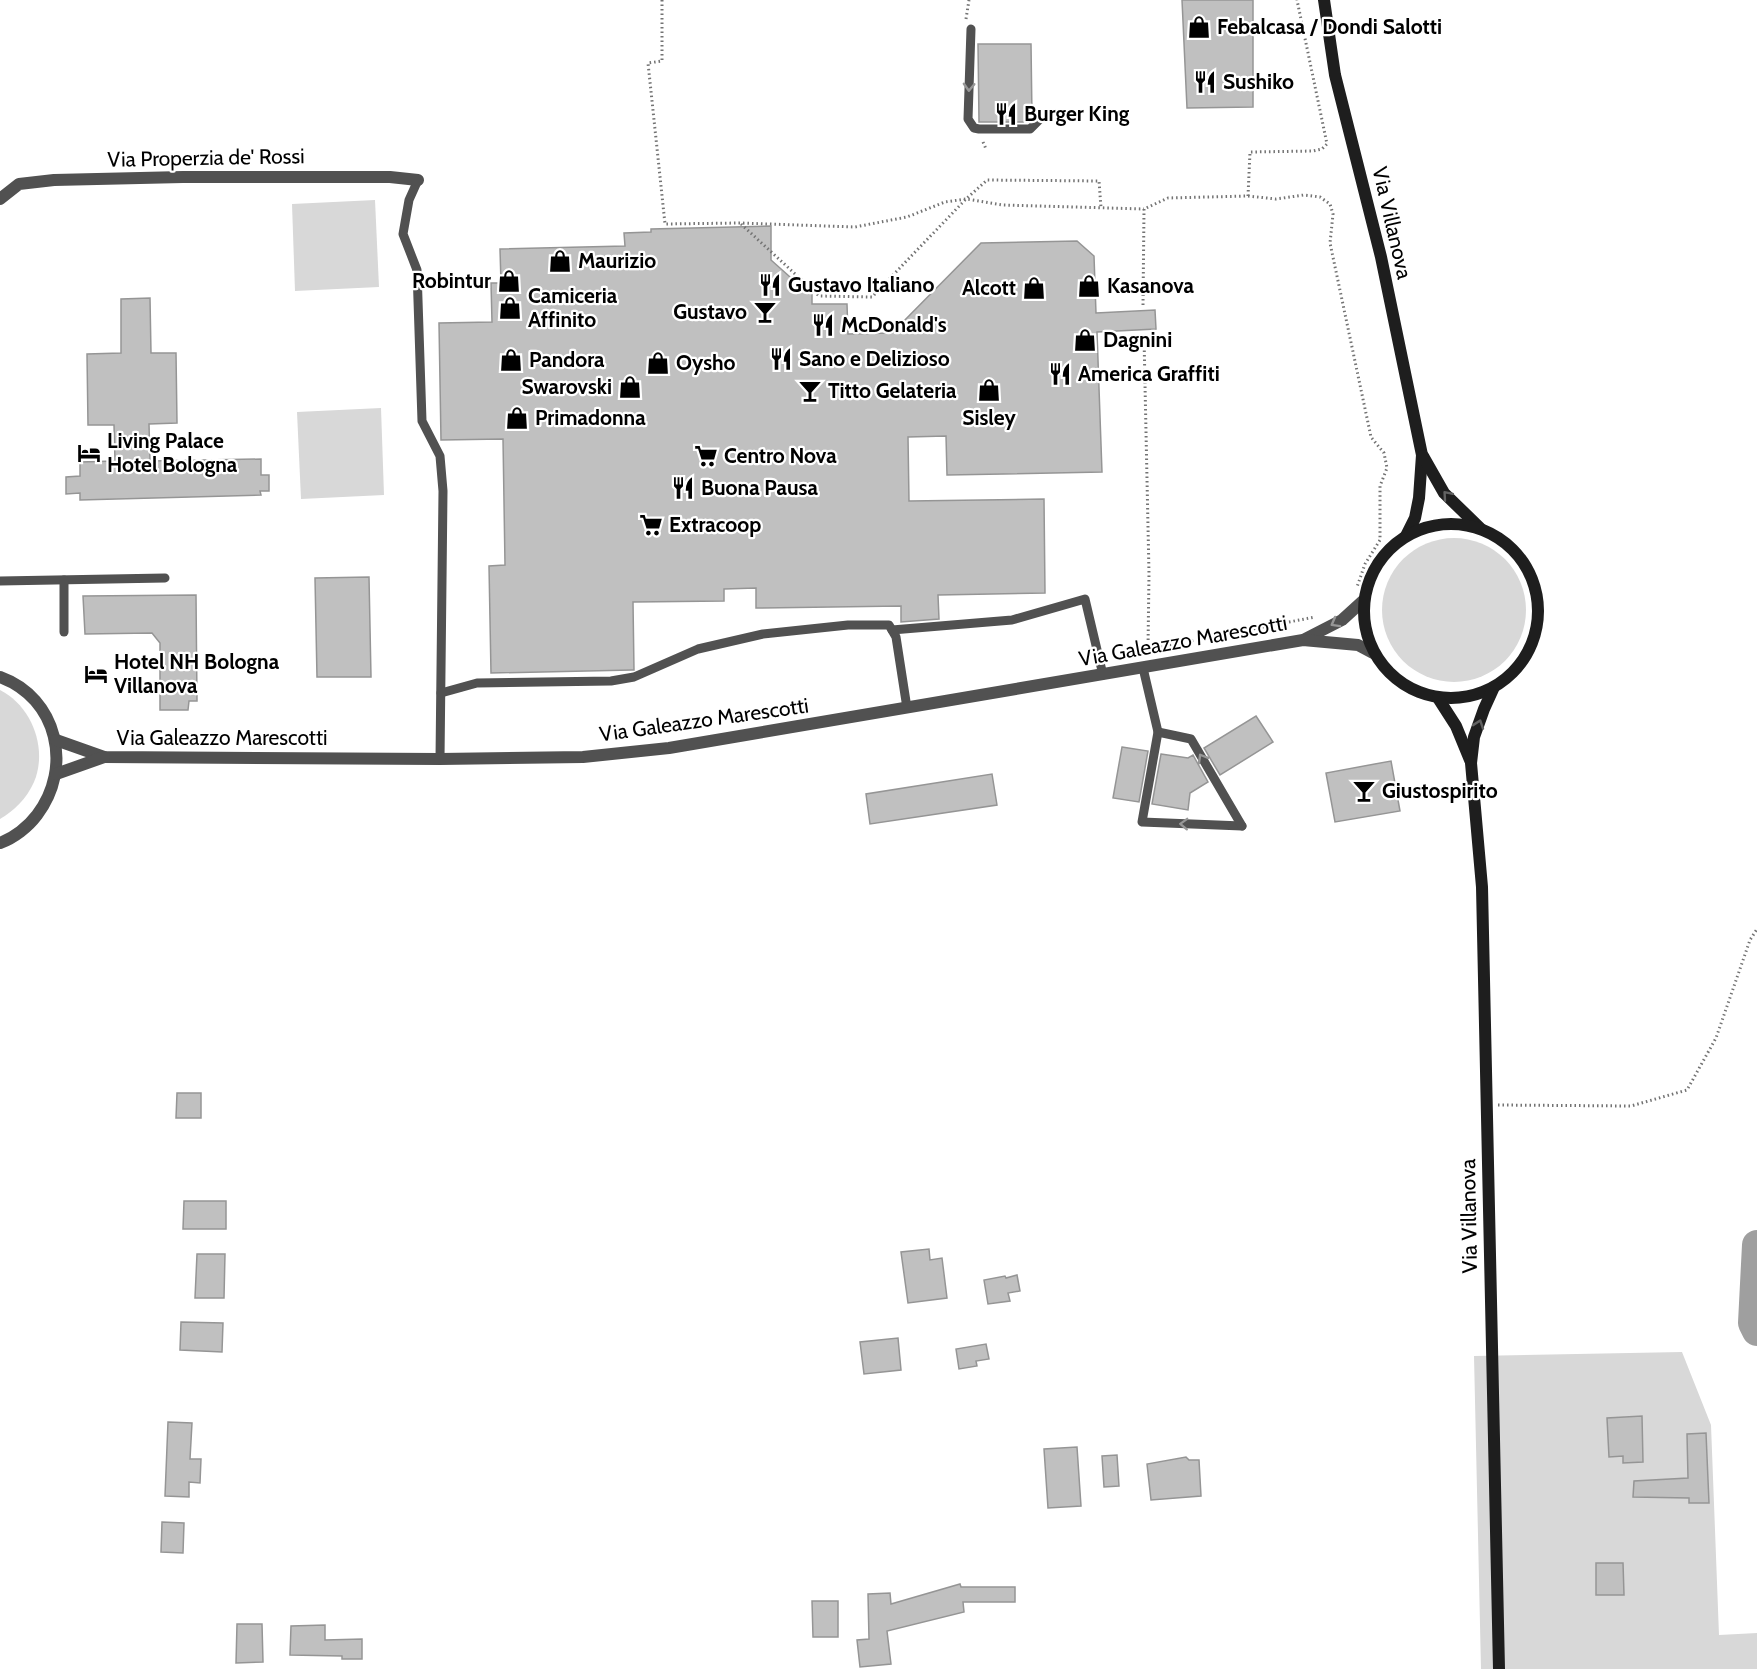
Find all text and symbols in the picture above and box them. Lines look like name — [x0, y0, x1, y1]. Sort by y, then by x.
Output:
shop icon: Febalcasa / Dondi Salotti — [1186, 14, 1212, 40]
place label: Febalcasa / Dondi Salotti — [1217, 14, 1442, 39]
restaurant icon: Sushiko — [1192, 69, 1218, 95]
place label: Sushiko — [1223, 69, 1294, 94]
one-way arrow — [963, 83, 975, 92]
restaurant icon: Burger King — [993, 101, 1019, 127]
place label: Burger King — [1024, 101, 1130, 126]
street label: Via Properzia de' Rossi — [107, 143, 305, 172]
street label: Via Villanova — [1367, 164, 1418, 282]
shop icon: Maurizio — [547, 248, 573, 274]
place label: Maurizio — [578, 248, 656, 273]
place label: Robintur — [412, 268, 491, 293]
shop icon: Robintur — [496, 268, 522, 294]
restaurant icon: Gustavo Italiano — [757, 272, 783, 298]
place label: Gustavo Italiano — [788, 272, 934, 297]
shop icon: Kasanova — [1076, 273, 1102, 299]
place label: Kasanova — [1107, 273, 1195, 298]
place label: Alcott — [962, 275, 1016, 300]
shop icon: Alcott — [1021, 275, 1047, 301]
place label: Camiceria Affinito — [528, 283, 618, 332]
shop icon: Camiceria Affinito — [497, 295, 523, 321]
place label: Gustavo — [673, 299, 747, 324]
bar icon: Gustavo — [752, 299, 778, 325]
restaurant icon: McDonald's — [810, 312, 836, 338]
place label: McDonald's — [841, 312, 947, 337]
shop icon: Dagnini — [1072, 327, 1098, 353]
place label: Dagnini — [1103, 327, 1172, 352]
restaurant icon: Sano e Delizioso — [768, 346, 794, 372]
place label: Sano e Delizioso — [799, 346, 950, 371]
shop icon: Pandora — [498, 347, 524, 373]
place label: Pandora — [529, 347, 605, 372]
shop icon: Oysho — [645, 350, 671, 376]
place label: Oysho — [676, 350, 736, 375]
restaurant icon: America Graffiti — [1047, 361, 1073, 387]
place label: America Graffiti — [1078, 361, 1220, 386]
place label: Swarovski — [521, 374, 612, 399]
shop icon: Swarovski — [617, 374, 643, 400]
shop icon: Sisley — [976, 377, 1002, 403]
bar icon: Titto Gelateria — [797, 378, 823, 404]
place label: Titto Gelateria — [828, 378, 957, 403]
shop icon: Primadonna — [504, 405, 530, 431]
place label: Primadonna — [535, 405, 646, 430]
place label: Sisley — [962, 405, 1016, 430]
place label: Living Palace Hotel Bologna — [107, 428, 238, 477]
hotel icon: Living Palace Hotel Bologna — [76, 440, 102, 466]
supermarket icon: Centro Nova — [693, 443, 719, 469]
place label: Centro Nova — [724, 443, 837, 468]
restaurant icon: Buona Pausa — [670, 475, 696, 501]
place label: Buona Pausa — [701, 475, 818, 500]
one-way arrow — [1444, 491, 1455, 502]
supermarket icon: Extracoop — [638, 512, 664, 538]
place label: Extracoop — [669, 512, 761, 537]
street label: Via Galeazzo Marescotti — [1077, 610, 1289, 671]
one-way arrow — [1331, 616, 1341, 627]
place label: Hotel NH Bologna Villanova — [114, 649, 280, 698]
hotel icon: Hotel NH Bologna Villanova — [83, 661, 109, 687]
street label: Via Galeazzo Marescotti — [598, 692, 810, 747]
one-way arrow — [1471, 719, 1484, 730]
street label: Via Galeazzo Marescotti — [117, 725, 327, 750]
one-way arrow — [1198, 754, 1210, 764]
bar icon: Giustospirito — [1351, 778, 1377, 804]
place label: Giustospirito — [1382, 778, 1498, 803]
one-way arrow — [1179, 818, 1188, 831]
street label: Via Villanova — [1455, 1159, 1482, 1273]

